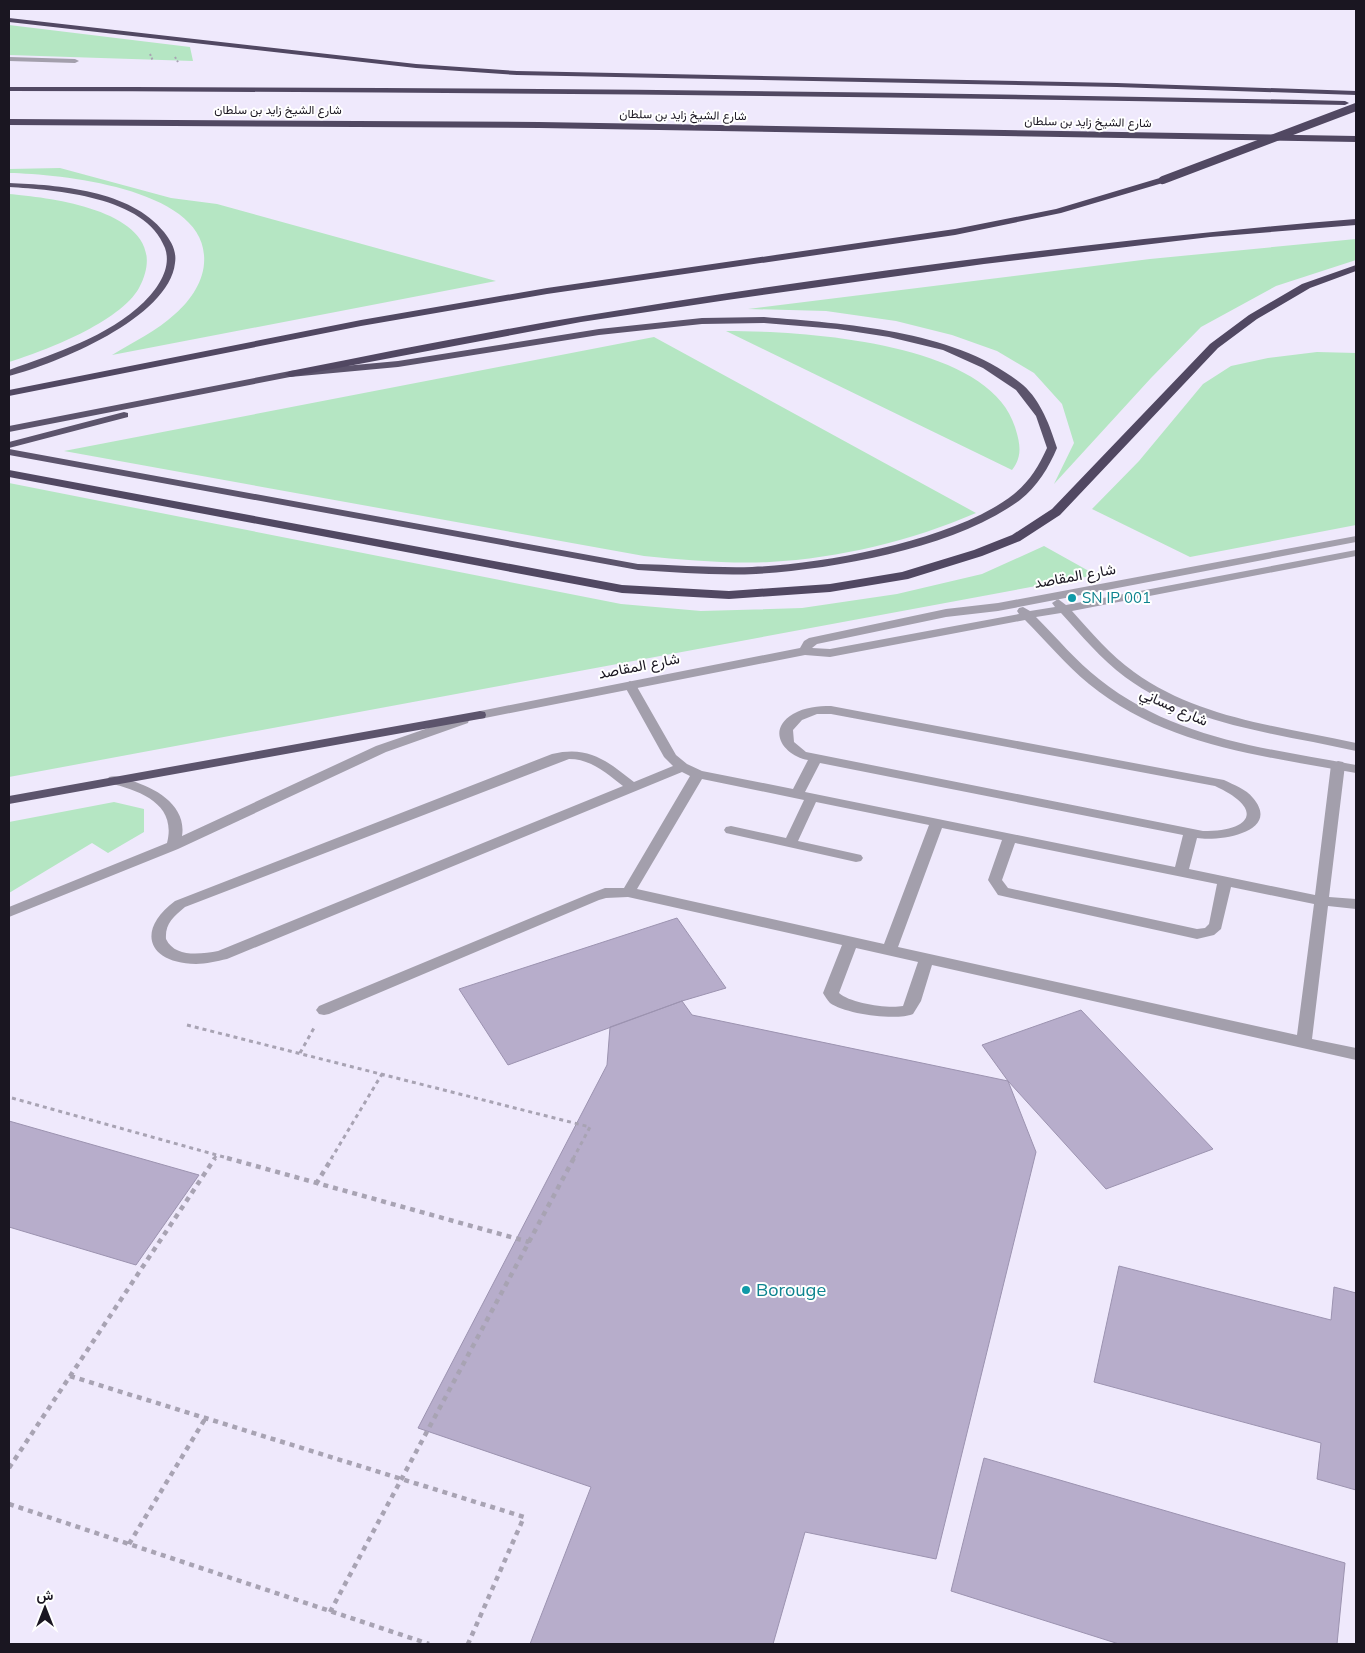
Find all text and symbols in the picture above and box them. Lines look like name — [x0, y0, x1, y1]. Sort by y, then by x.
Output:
street label: شارع الشيخ زايد بن سلطان — [214, 102, 342, 119]
street label: شارع الشيخ زايد بن سلطان — [619, 106, 747, 125]
street label: شارع الشيخ زايد بن سلطان — [1024, 113, 1152, 132]
street label: شارع المقاصد — [1033, 559, 1118, 594]
place label: SN IP 001 — [1082, 588, 1151, 607]
marker: SN IP 001 — [1066, 592, 1078, 604]
street label: شارع المقاصد — [597, 648, 682, 685]
street label: شارع مِسانِي — [1136, 683, 1211, 734]
place label: Borouge — [756, 1278, 826, 1301]
marker: Borouge — [740, 1284, 752, 1296]
north arrow — [20, 1583, 70, 1633]
text: ش — [37, 1586, 54, 1604]

